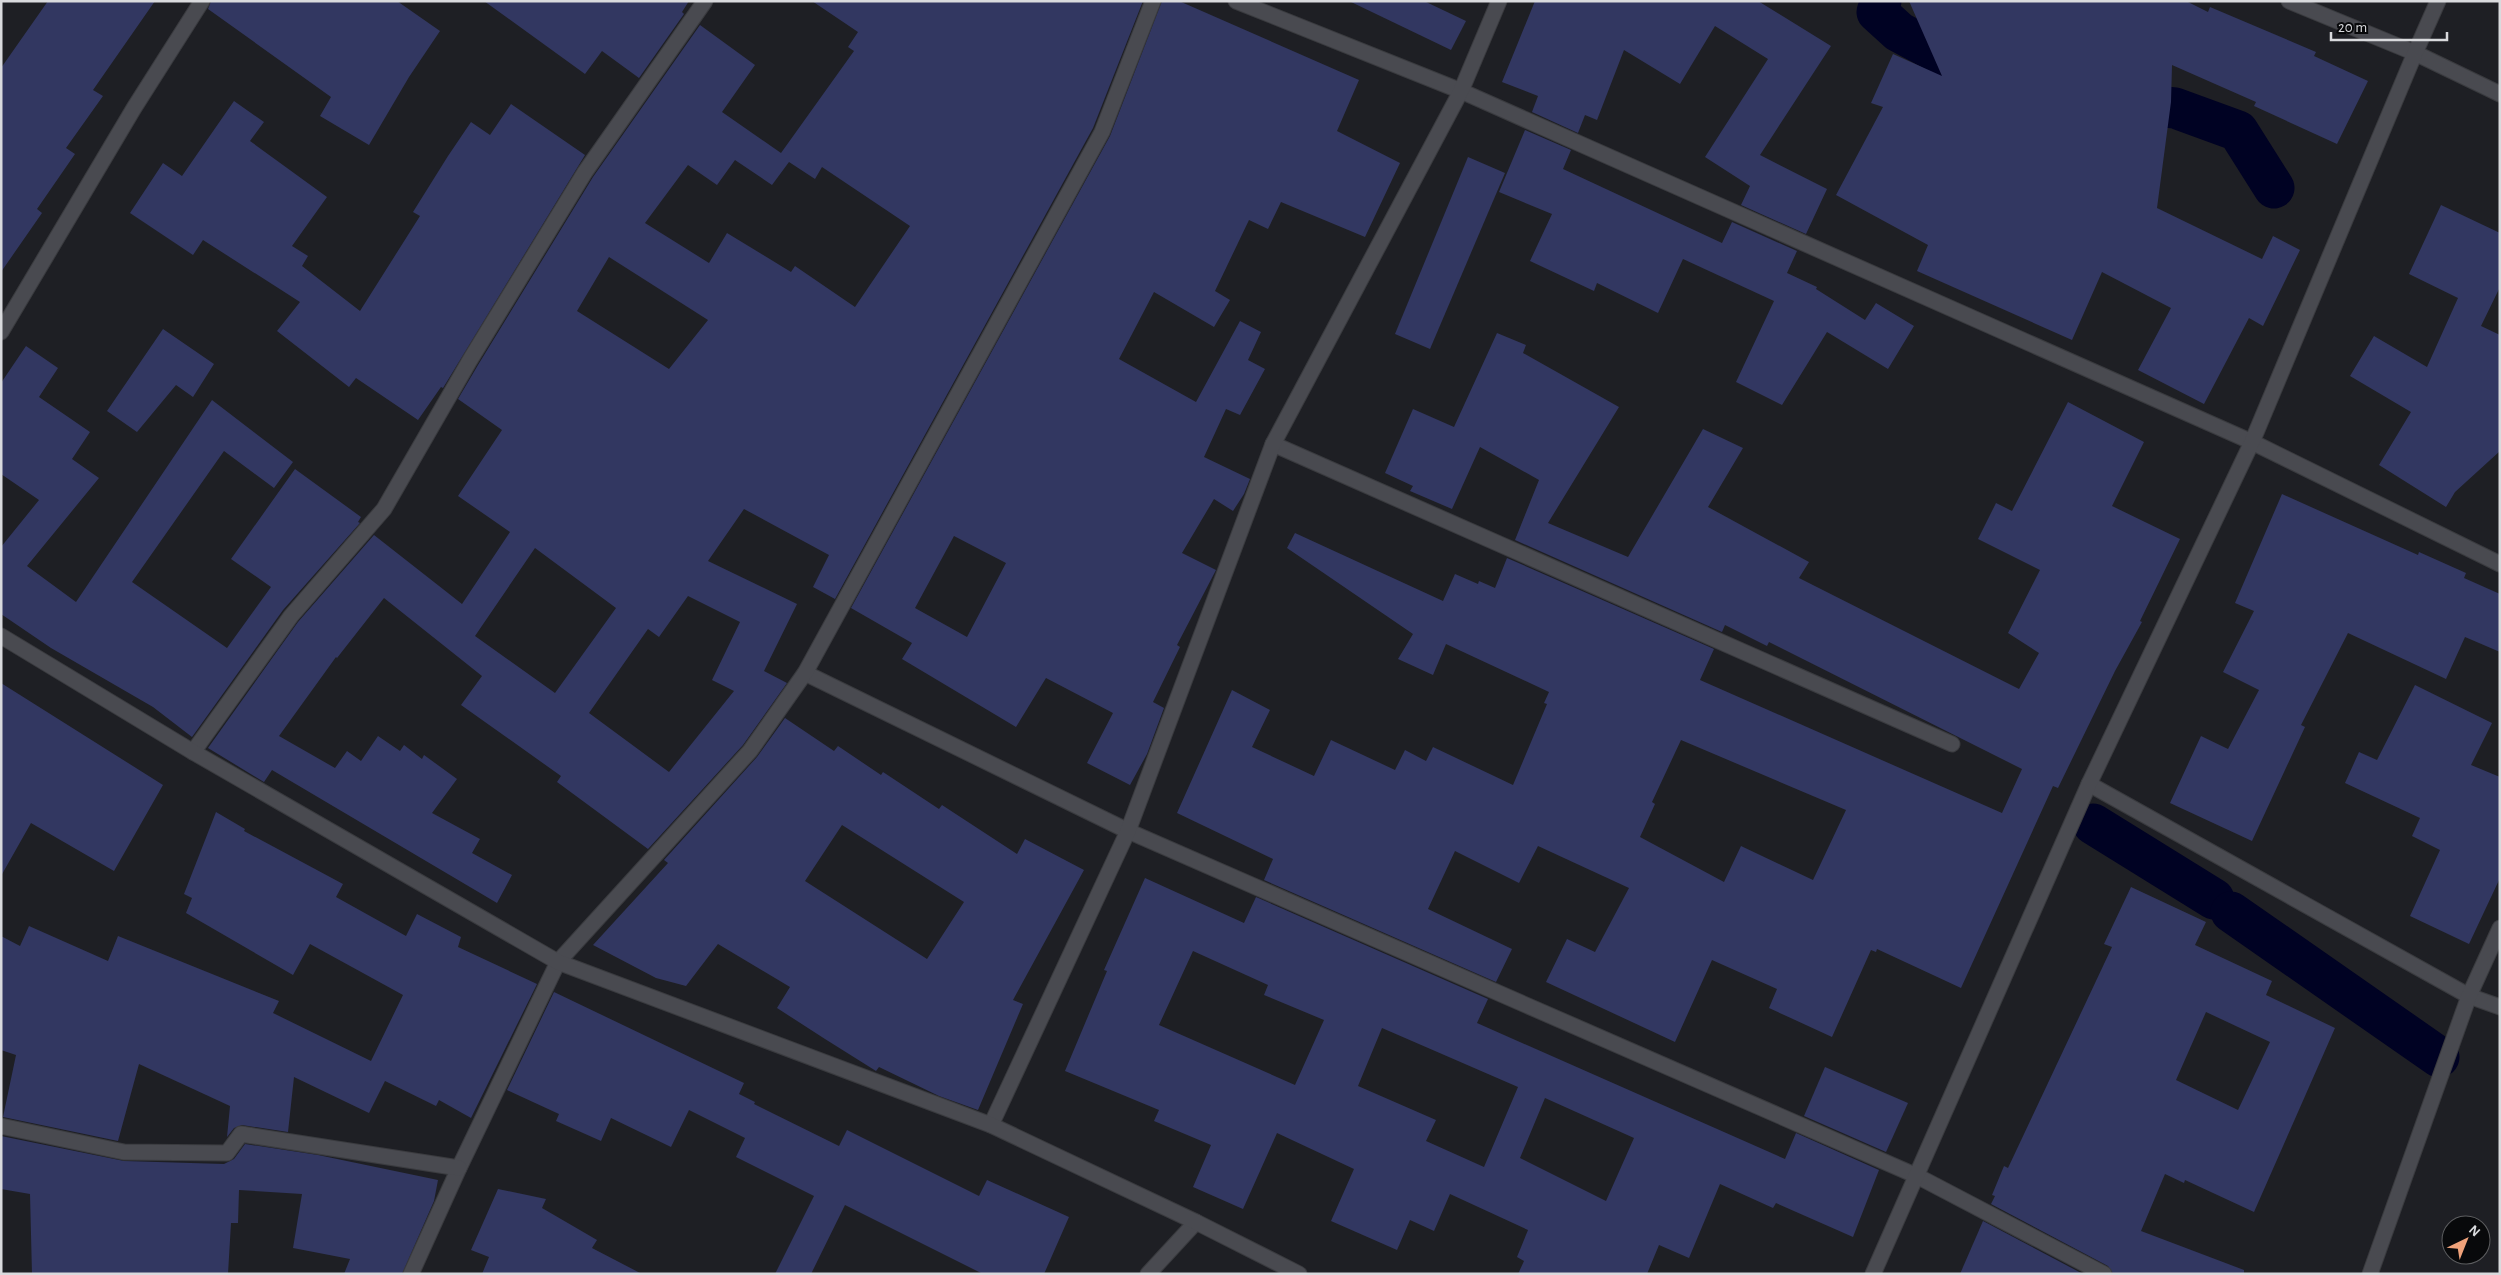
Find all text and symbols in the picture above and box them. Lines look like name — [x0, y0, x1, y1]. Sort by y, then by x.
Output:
scale bar — [2331, 10, 2447, 42]
text: 20 m — [2338, 20, 2367, 35]
north arrow — [2441, 1215, 2491, 1265]
text: N — [2466, 1223, 2483, 1240]

